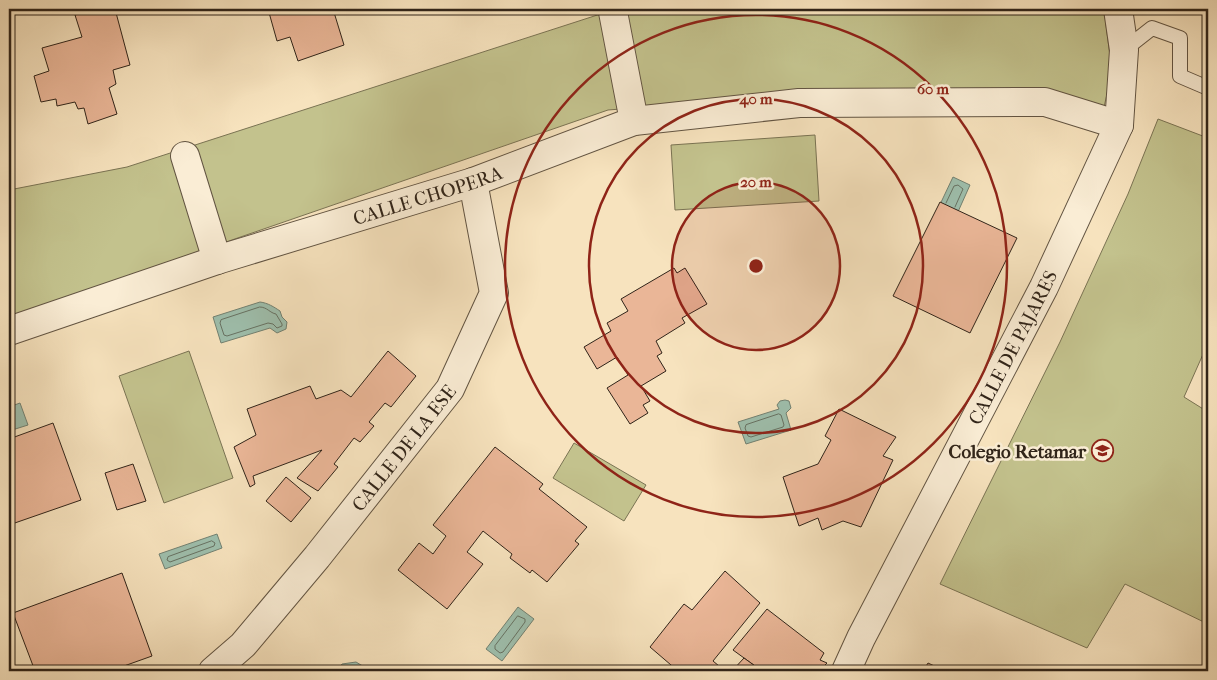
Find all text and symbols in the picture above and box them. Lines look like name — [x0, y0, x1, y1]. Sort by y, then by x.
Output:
text: 60 m — [917, 80, 950, 98]
text: 40 m — [739, 90, 773, 108]
street label: CALLE CHOPERA — [351, 162, 506, 230]
text: 20 m — [740, 173, 772, 191]
centre of rings — [747, 257, 765, 275]
street label: CALLE DE PAJARES — [964, 267, 1062, 429]
street label: CALLE DE LA ESE — [348, 381, 461, 516]
school or university icon: Colegio Retamar — [1090, 439, 1114, 463]
place label: Colegio Retamar — [949, 441, 1087, 463]

